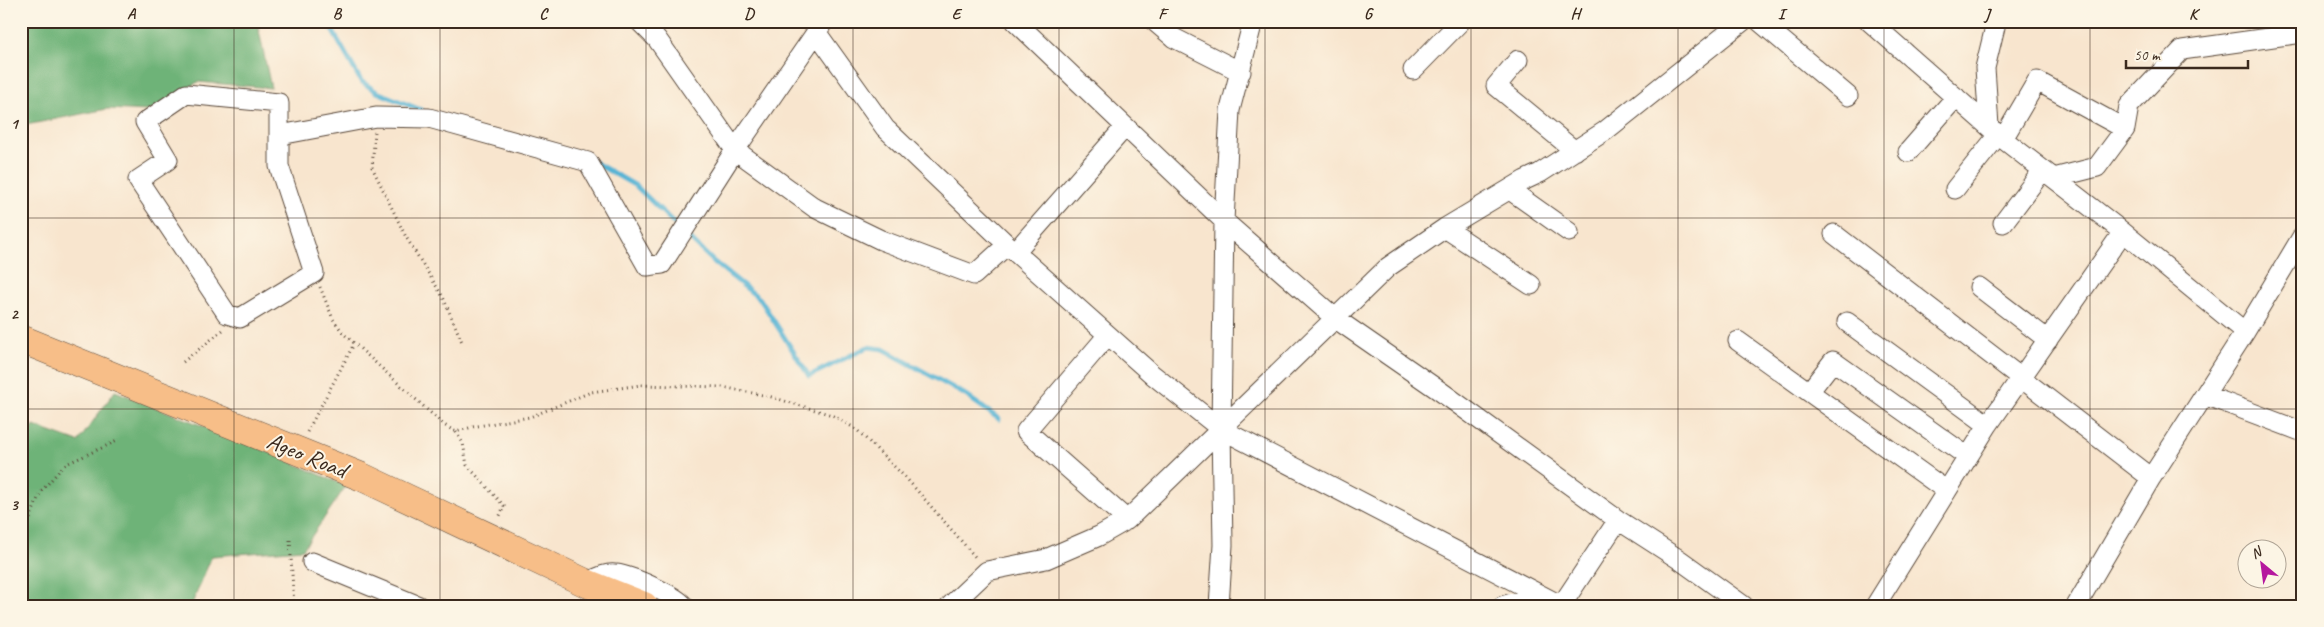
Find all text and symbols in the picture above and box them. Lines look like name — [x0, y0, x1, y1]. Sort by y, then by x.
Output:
text: A — [127, 4, 137, 24]
text: B — [333, 4, 343, 24]
text: C — [539, 4, 549, 24]
text: D — [744, 4, 755, 24]
text: E — [952, 4, 963, 24]
text: F — [1158, 4, 1169, 24]
text: G — [1364, 4, 1374, 24]
text: H — [1570, 4, 1582, 24]
text: I — [1778, 4, 1788, 24]
text: J — [1983, 4, 1992, 24]
text: K — [2189, 4, 2201, 24]
scale bar — [2126, 38, 2249, 70]
text: 50 m — [2134, 46, 2161, 65]
text: 1 — [10, 114, 19, 134]
text: 2 — [10, 304, 19, 324]
street label: Ageo Road — [263, 425, 355, 486]
text: 3 — [10, 495, 19, 515]
north arrow — [2236, 540, 2286, 590]
text: N — [2248, 542, 2266, 563]

